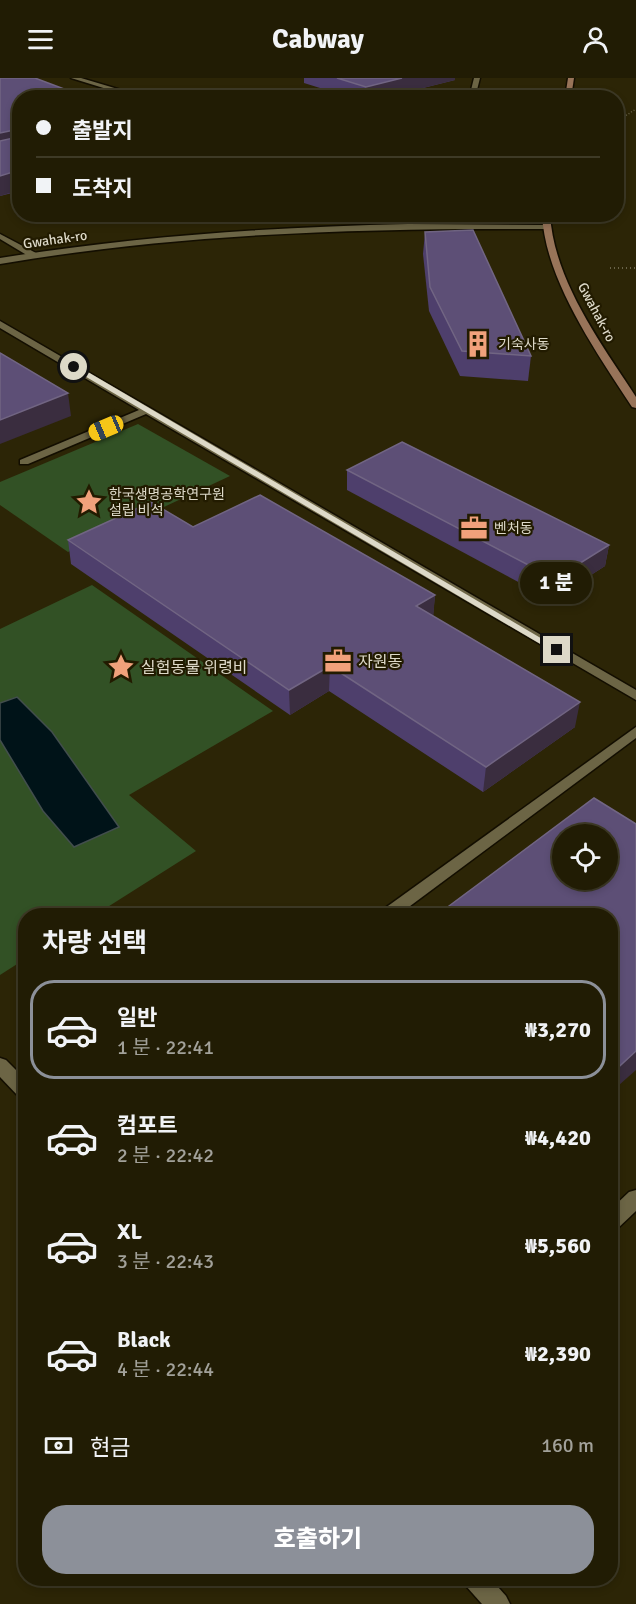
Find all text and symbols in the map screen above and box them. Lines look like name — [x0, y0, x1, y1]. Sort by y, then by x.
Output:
icon: menu — [24, 23, 57, 56]
text: Cabway — [272, 23, 364, 56]
icon: person — [579, 23, 612, 56]
text: 출발지 — [72, 117, 133, 144]
text: 도착지 — [72, 175, 133, 202]
street label: Gwahak-ro — [22, 227, 88, 252]
street label: Gwahak-ro — [574, 280, 619, 345]
building icon: 기숙사동 — [463, 329, 493, 359]
place label: 기숙사동 — [498, 336, 550, 353]
route start — [60, 353, 87, 380]
car — [86, 413, 126, 443]
place label: 한국생명공학연구원 설립 비석 — [109, 486, 225, 519]
place icon: 한국생명공학연구원 설립 비석 — [74, 487, 104, 517]
office icon: 벤처동 — [459, 513, 489, 543]
place label: 벤처동 — [494, 520, 533, 537]
callout: 1 분 — [521, 563, 593, 605]
text: 1 분 — [539, 570, 573, 595]
route end — [543, 636, 570, 663]
office icon: 자원동 — [323, 646, 353, 676]
place icon: 실험동물 위령비 — [106, 652, 136, 682]
place label: 자원동 — [358, 652, 402, 672]
place label: 실험동물 위령비 — [141, 658, 248, 678]
map controls — [552, 824, 618, 890]
button: locate — [552, 824, 618, 890]
text: 차량 선택 — [42, 927, 147, 960]
icon: car — [45, 1003, 99, 1057]
text: 일반 — [117, 1004, 157, 1031]
text: ₩3,270 — [525, 1016, 591, 1043]
text: 1 분 · 22:41 — [117, 1035, 214, 1060]
icon: car — [45, 1111, 99, 1165]
text: 컴포트 — [117, 1112, 178, 1139]
text: ₩4,420 — [525, 1124, 591, 1151]
text: 2 분 · 22:42 — [117, 1143, 214, 1168]
text: XL — [117, 1218, 142, 1245]
icon: car — [45, 1219, 99, 1273]
text: ₩5,560 — [525, 1232, 591, 1259]
text: 3 분 · 22:43 — [117, 1249, 214, 1274]
text: Black — [117, 1326, 171, 1353]
icon: car — [45, 1327, 99, 1381]
text: ₩2,390 — [525, 1340, 591, 1367]
text: 4 분 · 22:44 — [117, 1357, 214, 1382]
icon: cash — [42, 1429, 75, 1462]
text: 160 m — [541, 1433, 594, 1458]
text: 현금 — [90, 1434, 130, 1461]
button: 호출하기 — [42, 1505, 594, 1574]

